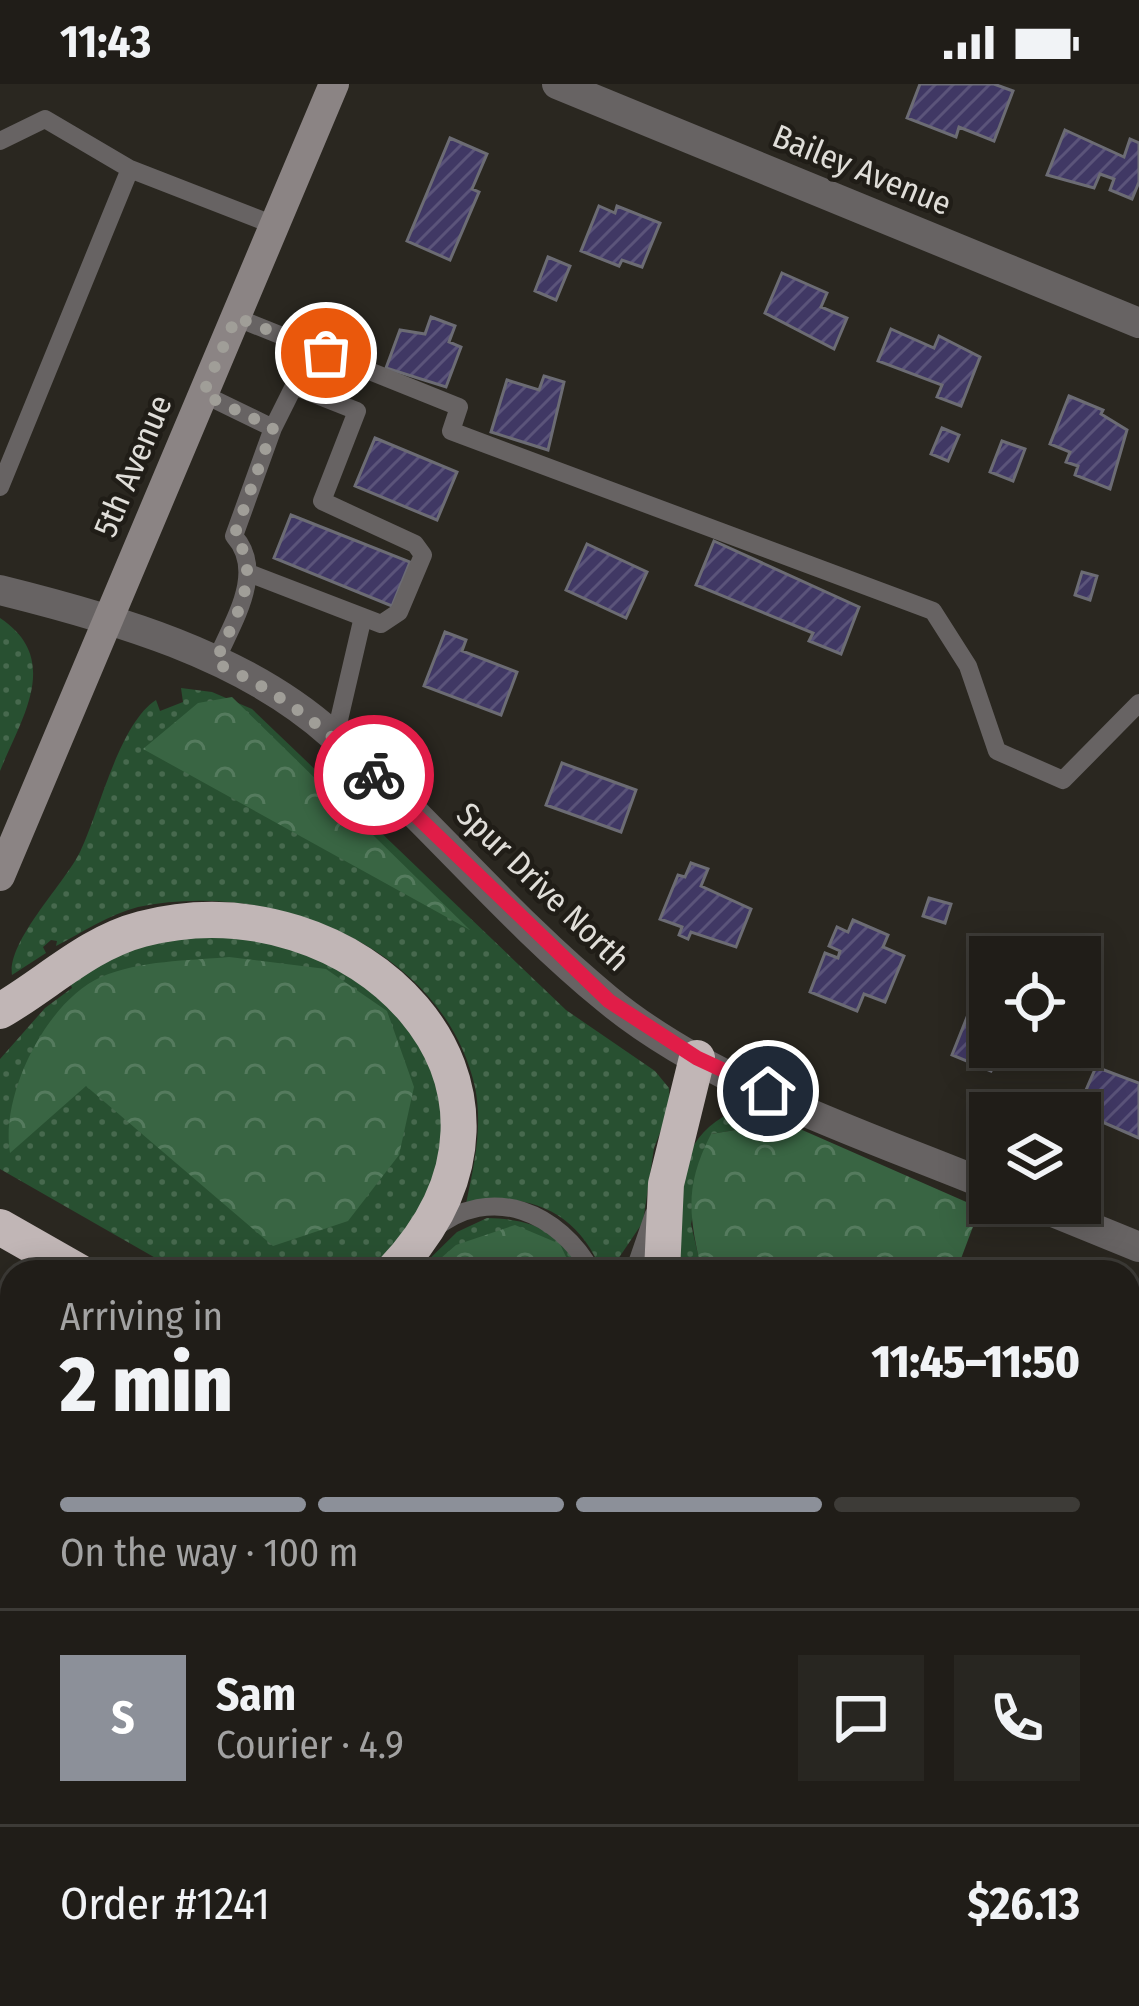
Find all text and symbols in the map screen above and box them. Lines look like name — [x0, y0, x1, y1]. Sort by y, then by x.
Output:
text: 11:43 — [60, 15, 151, 69]
street label: Bailey Avenue — [767, 116, 957, 224]
pin — [275, 302, 377, 404]
icon: bag — [293, 320, 359, 386]
street label: 5th Avenue — [85, 389, 181, 543]
courier — [314, 715, 434, 835]
icon: bike — [341, 742, 407, 808]
street label: Spur Drive North — [448, 794, 638, 980]
map controls — [969, 936, 1101, 1224]
button: locate — [969, 936, 1101, 1068]
pin — [717, 1040, 819, 1142]
icon: home — [735, 1058, 801, 1124]
button: layers — [969, 1092, 1101, 1224]
text: Arriving in — [60, 1294, 223, 1340]
text: 11:45–11:50 — [871, 1335, 1080, 1389]
text: 2 min — [60, 1338, 233, 1432]
text: On the way · 100 m — [60, 1530, 359, 1576]
button: chat — [798, 1655, 924, 1781]
button: phone — [954, 1655, 1080, 1781]
text: Sam — [216, 1668, 296, 1722]
text: S — [111, 1691, 135, 1745]
text: Courier · 4.9 — [216, 1722, 404, 1768]
text: Order #1241 — [60, 1877, 270, 1931]
text: $26.13 — [968, 1877, 1080, 1931]

